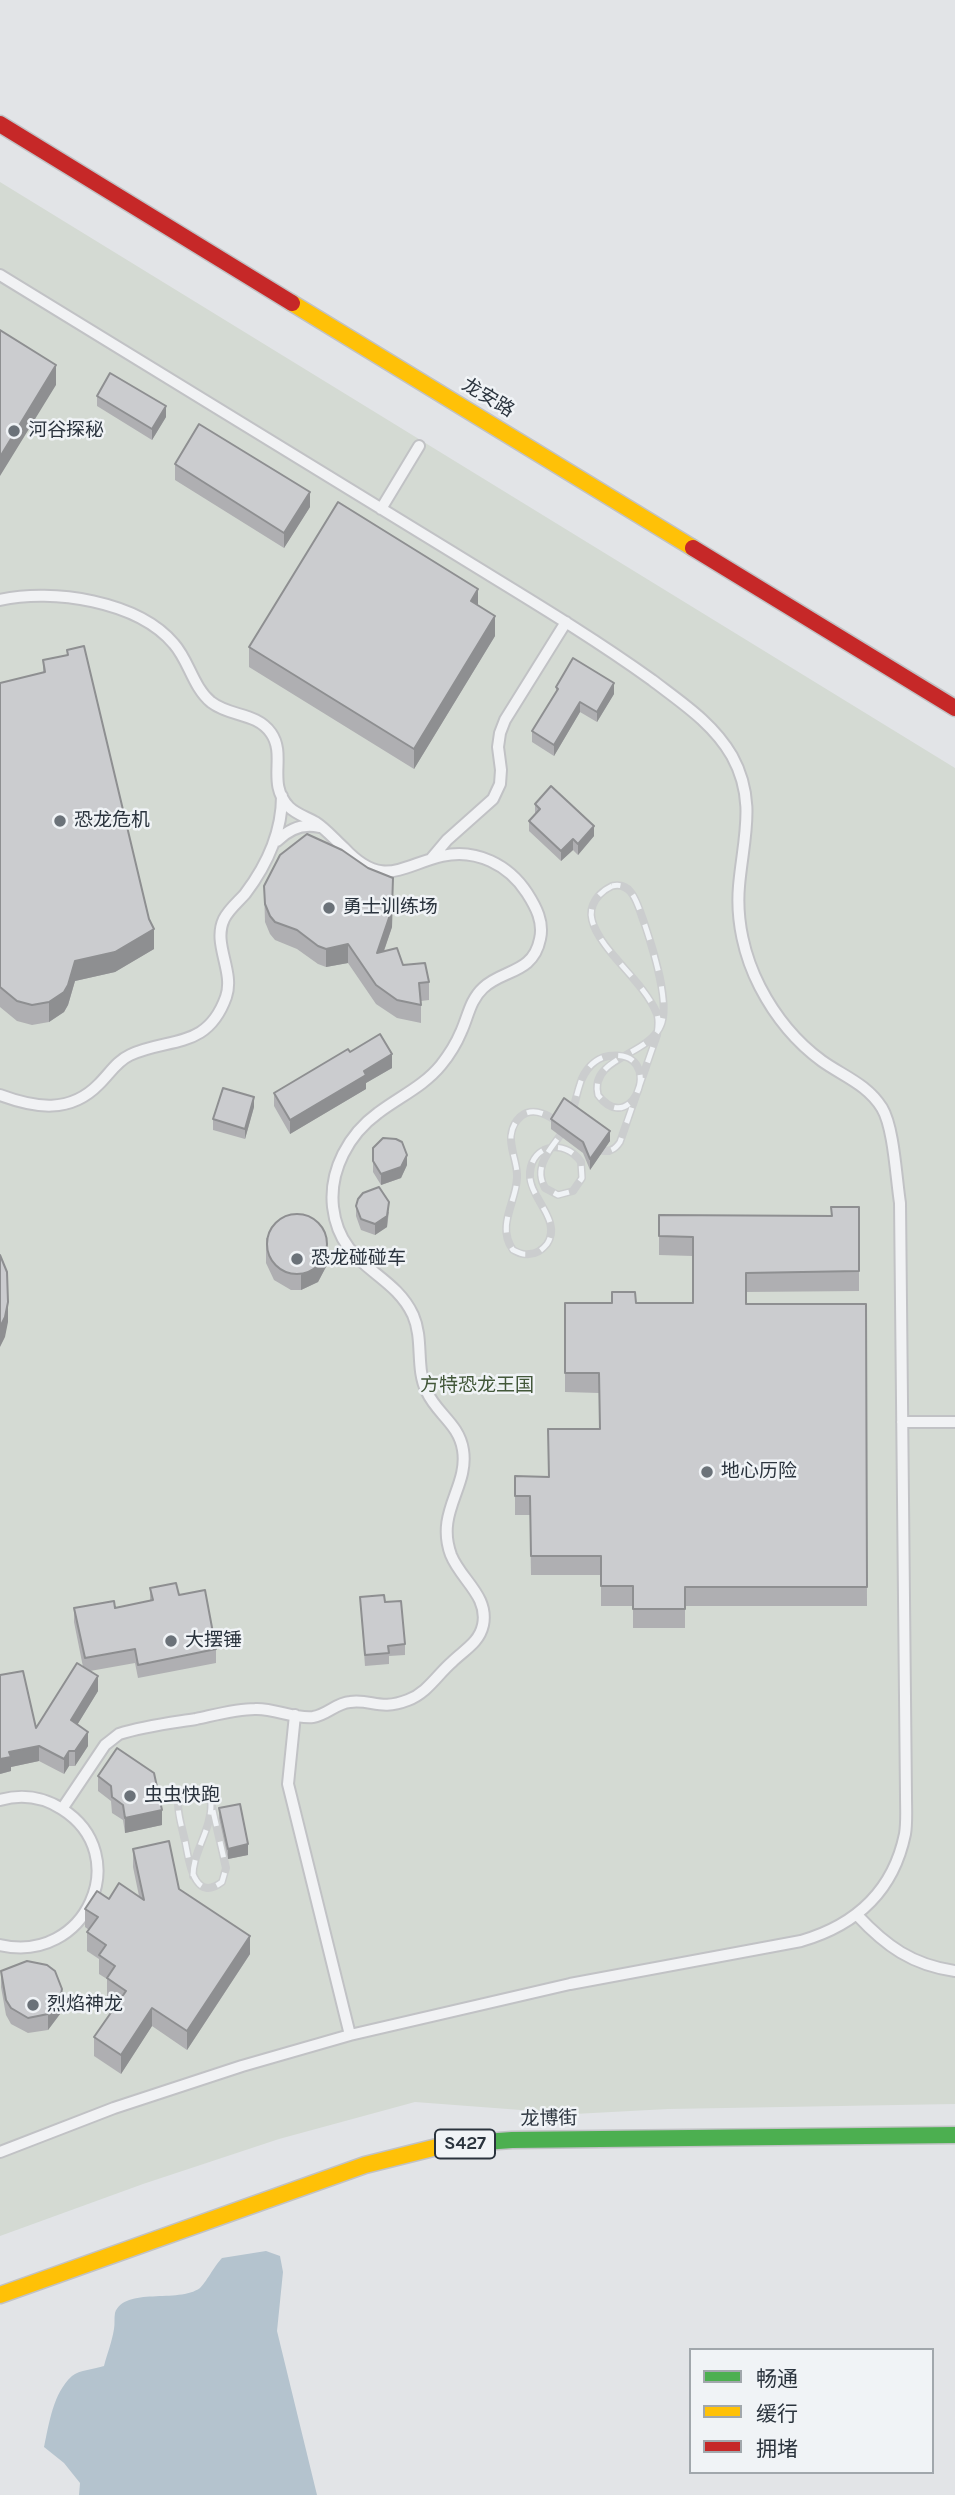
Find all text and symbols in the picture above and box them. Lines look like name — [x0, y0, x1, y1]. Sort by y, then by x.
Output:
street label: 龙安路 — [458, 374, 518, 422]
place label: 河谷探秘 — [28, 420, 104, 442]
marker: 河谷探秘 — [6, 423, 22, 439]
place label: 恐龙危机 — [74, 810, 150, 832]
marker: 恐龙危机 — [52, 813, 68, 829]
place label: 勇士训练场 — [343, 897, 438, 919]
marker: 勇士训练场 — [321, 900, 337, 916]
place label: 恐龙碰碰车 — [311, 1248, 406, 1270]
marker: 恐龙碰碰车 — [289, 1251, 305, 1267]
park label: 方特恐龙王国 — [420, 1375, 534, 1397]
place label: 地心历险 — [721, 1461, 797, 1483]
marker: 地心历险 — [699, 1464, 715, 1480]
place label: 大摆锤 — [185, 1630, 242, 1652]
marker: 大摆锤 — [163, 1633, 179, 1649]
place label: 虫虫快跑 — [144, 1785, 220, 1807]
marker: 虫虫快跑 — [122, 1788, 138, 1804]
place label: 烈焰神龙 — [47, 1994, 123, 2016]
marker: 烈焰神龙 — [25, 1997, 41, 2013]
street label: 龙博街 — [520, 2107, 578, 2131]
road number: S427 — [435, 2130, 495, 2158]
legend — [689, 2348, 934, 2474]
text: 畅通 — [756, 2367, 798, 2391]
text: 缓行 — [756, 2402, 798, 2426]
text: 拥堵 — [756, 2437, 798, 2461]

